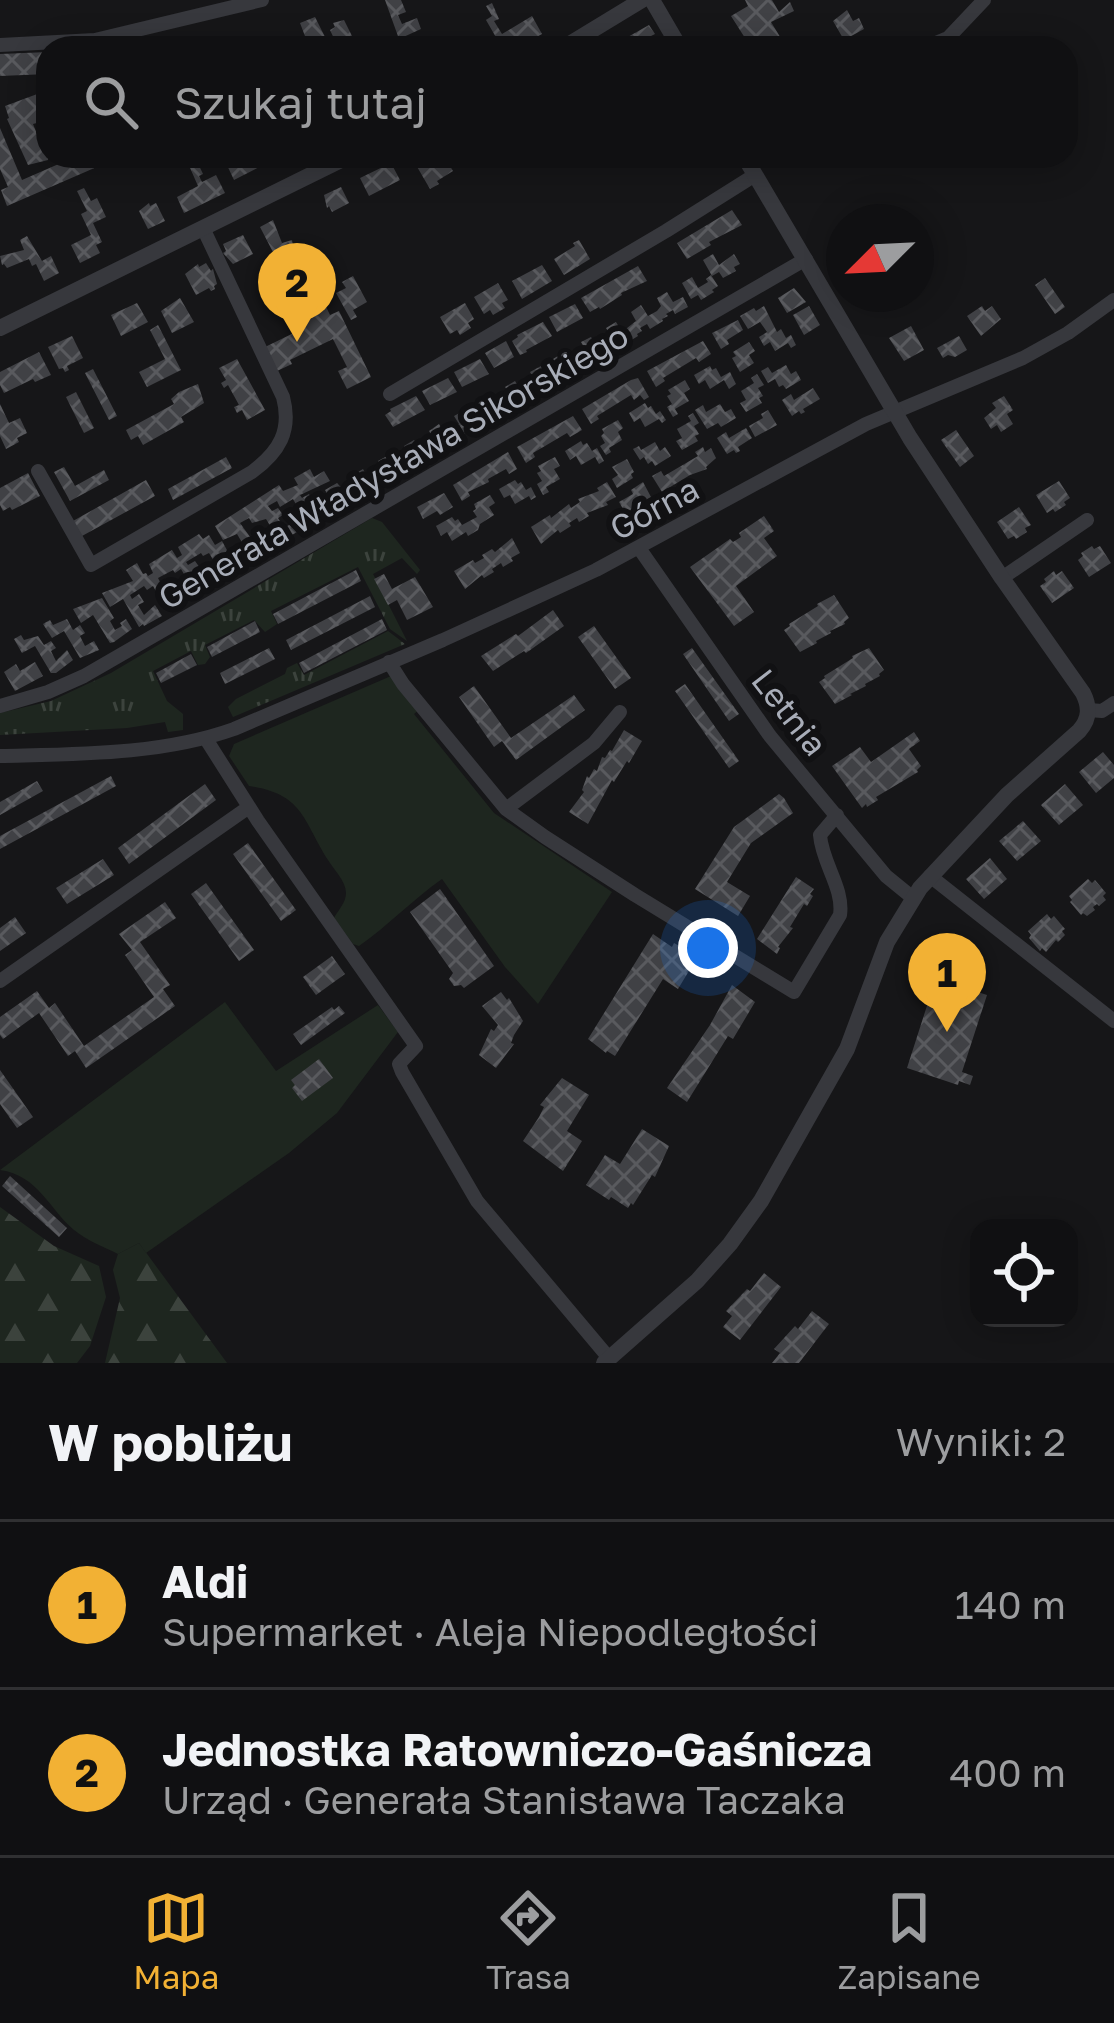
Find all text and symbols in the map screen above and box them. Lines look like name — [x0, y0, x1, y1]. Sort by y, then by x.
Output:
search box — [36, 36, 1078, 168]
icon: search — [78, 69, 144, 135]
text: Szukaj tutaj — [174, 75, 427, 129]
north arrow — [826, 204, 934, 312]
pin: 2 — [258, 243, 336, 342]
street label: Generała Władysława Sikorskiego — [151, 315, 635, 617]
street label: Górna — [603, 469, 705, 547]
street label: Letnia — [744, 661, 836, 763]
your location — [678, 918, 738, 978]
pin: 1 — [908, 933, 986, 1032]
map controls — [970, 1219, 1078, 1327]
button: locate — [970, 1219, 1078, 1327]
text: W pobliżu — [48, 1411, 293, 1472]
text: Wyniki: 2 — [896, 1418, 1066, 1465]
text: Aldi — [162, 1554, 248, 1608]
text: 1 — [77, 1581, 97, 1628]
text: 140 m — [955, 1581, 1066, 1628]
text: Supermarket · Aleja Niepodległości — [162, 1608, 819, 1655]
text: Jednostka Ratowniczo-Gaśnicza — [162, 1722, 872, 1776]
text: 2 — [75, 1749, 99, 1796]
text: 400 m — [950, 1749, 1066, 1796]
text: Urząd · Generała Stanisława Taczaka — [162, 1776, 846, 1823]
tab: Mapa — [133, 1885, 219, 1996]
tab: Trasa — [486, 1885, 571, 1996]
tab: Zapisane — [838, 1885, 981, 1996]

